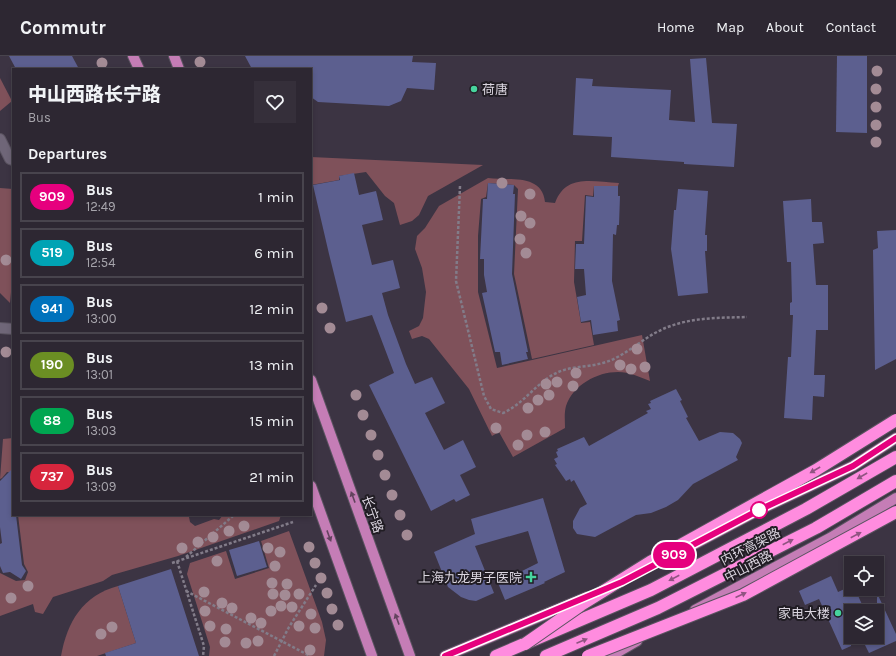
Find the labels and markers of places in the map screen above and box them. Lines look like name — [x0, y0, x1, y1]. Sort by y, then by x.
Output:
place label: 荷唐 — [482, 82, 508, 97]
marker: 荷唐 — [469, 84, 479, 94]
unlabelled marker — [750, 501, 768, 519]
place label: 上海九龙男子医院 — [418, 570, 522, 585]
marker: 上海九龙男子医院 — [525, 571, 537, 583]
place label: 家电大楼 — [778, 606, 830, 621]
marker: 家电大楼 — [833, 608, 843, 618]

